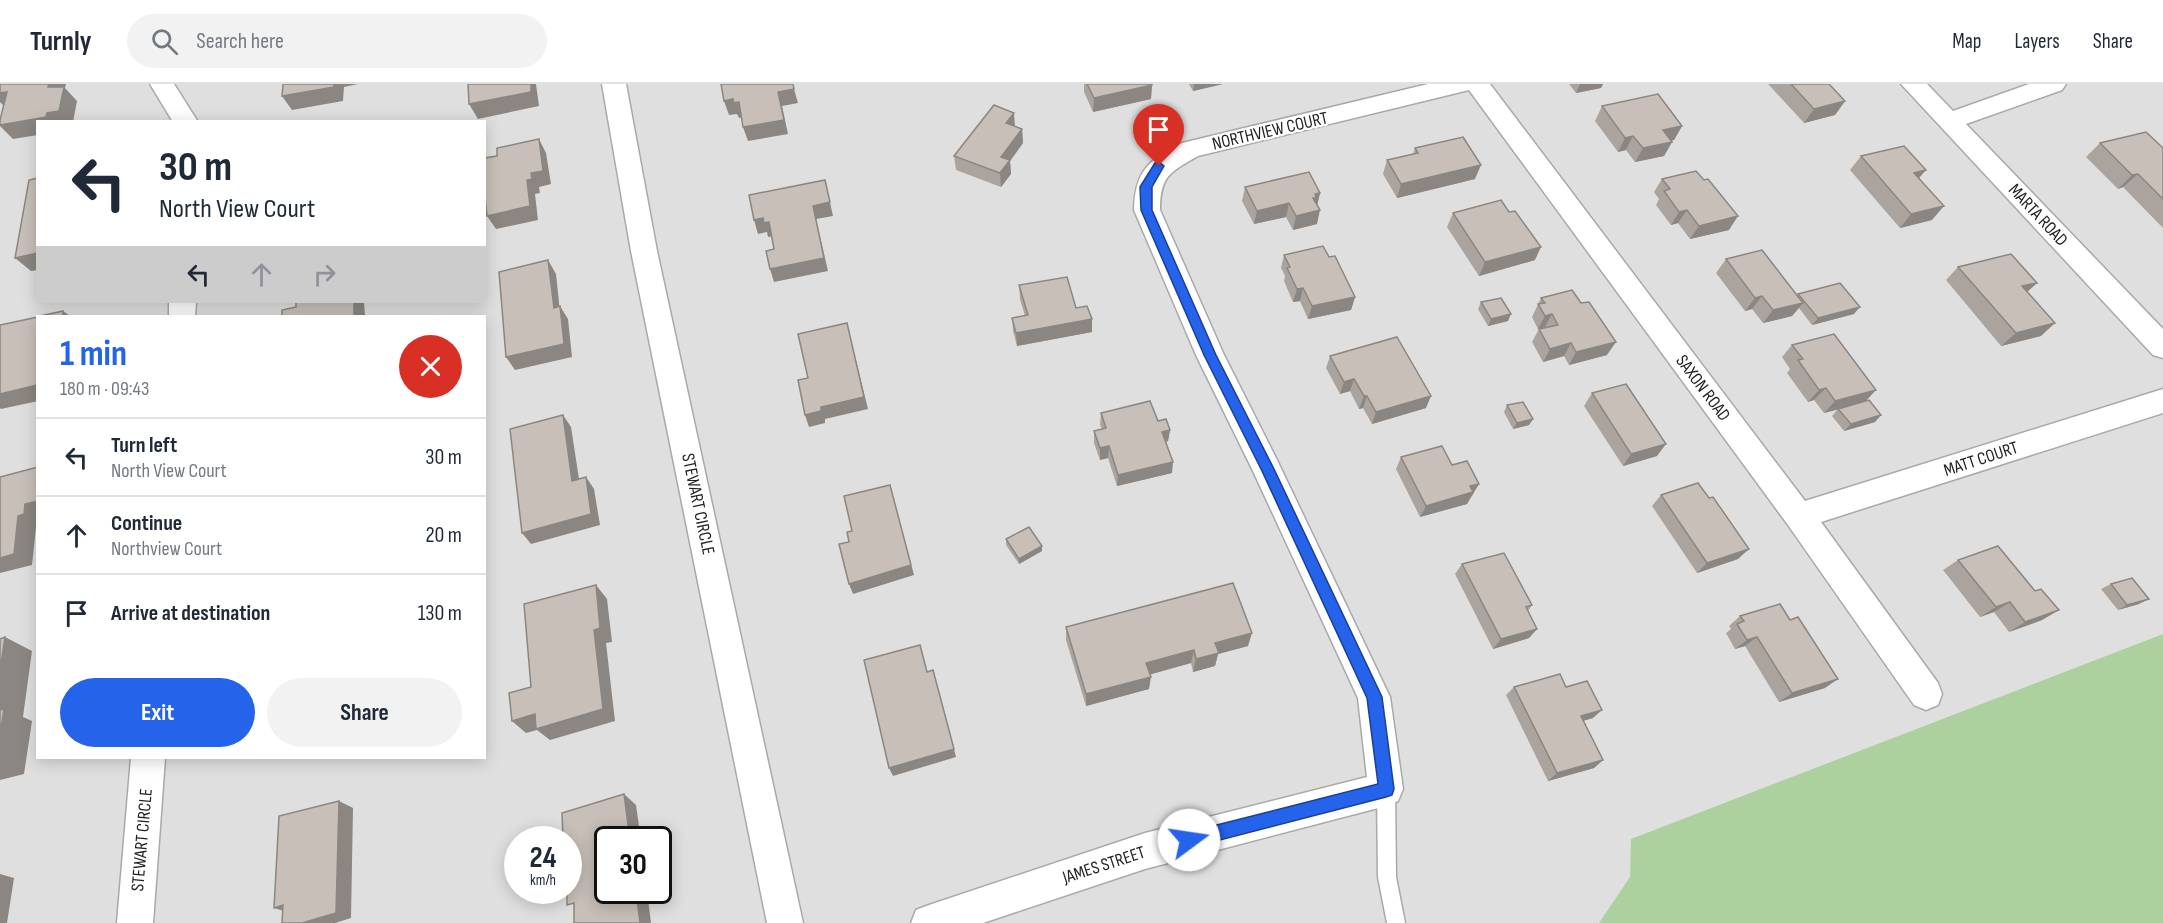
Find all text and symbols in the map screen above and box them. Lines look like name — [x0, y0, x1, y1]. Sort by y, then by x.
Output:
search box — [127, 14, 547, 68]
text: Turnly — [30, 25, 91, 58]
icon: search — [148, 25, 181, 58]
text: Search here — [196, 28, 284, 55]
text: Map — [1952, 29, 1981, 54]
text: Layers — [2014, 29, 2060, 54]
text: Share — [2093, 29, 2133, 54]
pin — [1133, 104, 1184, 166]
street label: NORTHVIEW COURT — [1210, 107, 1330, 155]
icon: arrive — [1142, 113, 1175, 146]
text: 30 m — [159, 142, 232, 193]
icon: left — [60, 144, 138, 222]
street label: MARTA ROAD — [2004, 180, 2072, 250]
text: North View Court — [159, 193, 315, 225]
icon: left — [182, 258, 215, 291]
icon: ahead — [245, 258, 278, 291]
icon: right — [308, 258, 341, 291]
text: 1 min — [60, 333, 127, 376]
button: close — [399, 335, 462, 398]
street label: SAXON ROAD — [1671, 351, 1735, 425]
text: 180 m · 09:43 — [60, 377, 149, 401]
text: Turn left — [111, 432, 177, 459]
street label: MATT COURT — [1941, 437, 2021, 481]
icon: left — [60, 441, 93, 474]
text: 30 m — [425, 444, 462, 471]
street label: STEWART CIRCLE — [677, 451, 719, 557]
text: North View Court — [111, 459, 227, 483]
text: Continue — [111, 510, 182, 537]
icon: ahead — [60, 519, 93, 552]
text: 20 m — [426, 522, 462, 549]
text: Northview Court — [111, 537, 222, 561]
icon: arrive — [60, 597, 93, 630]
text: Arrive at destination — [111, 600, 270, 627]
text: 130 m — [418, 600, 462, 627]
button: Exit — [60, 678, 255, 747]
button: Share — [267, 678, 462, 747]
street label: STEWART CIRCLE — [127, 788, 157, 892]
position arrow — [1157, 808, 1221, 872]
speed limit sign: 30 — [594, 826, 672, 904]
text: 24 — [530, 840, 556, 876]
street label: JAMES STREET — [1059, 842, 1148, 888]
text: km/h — [530, 871, 556, 890]

